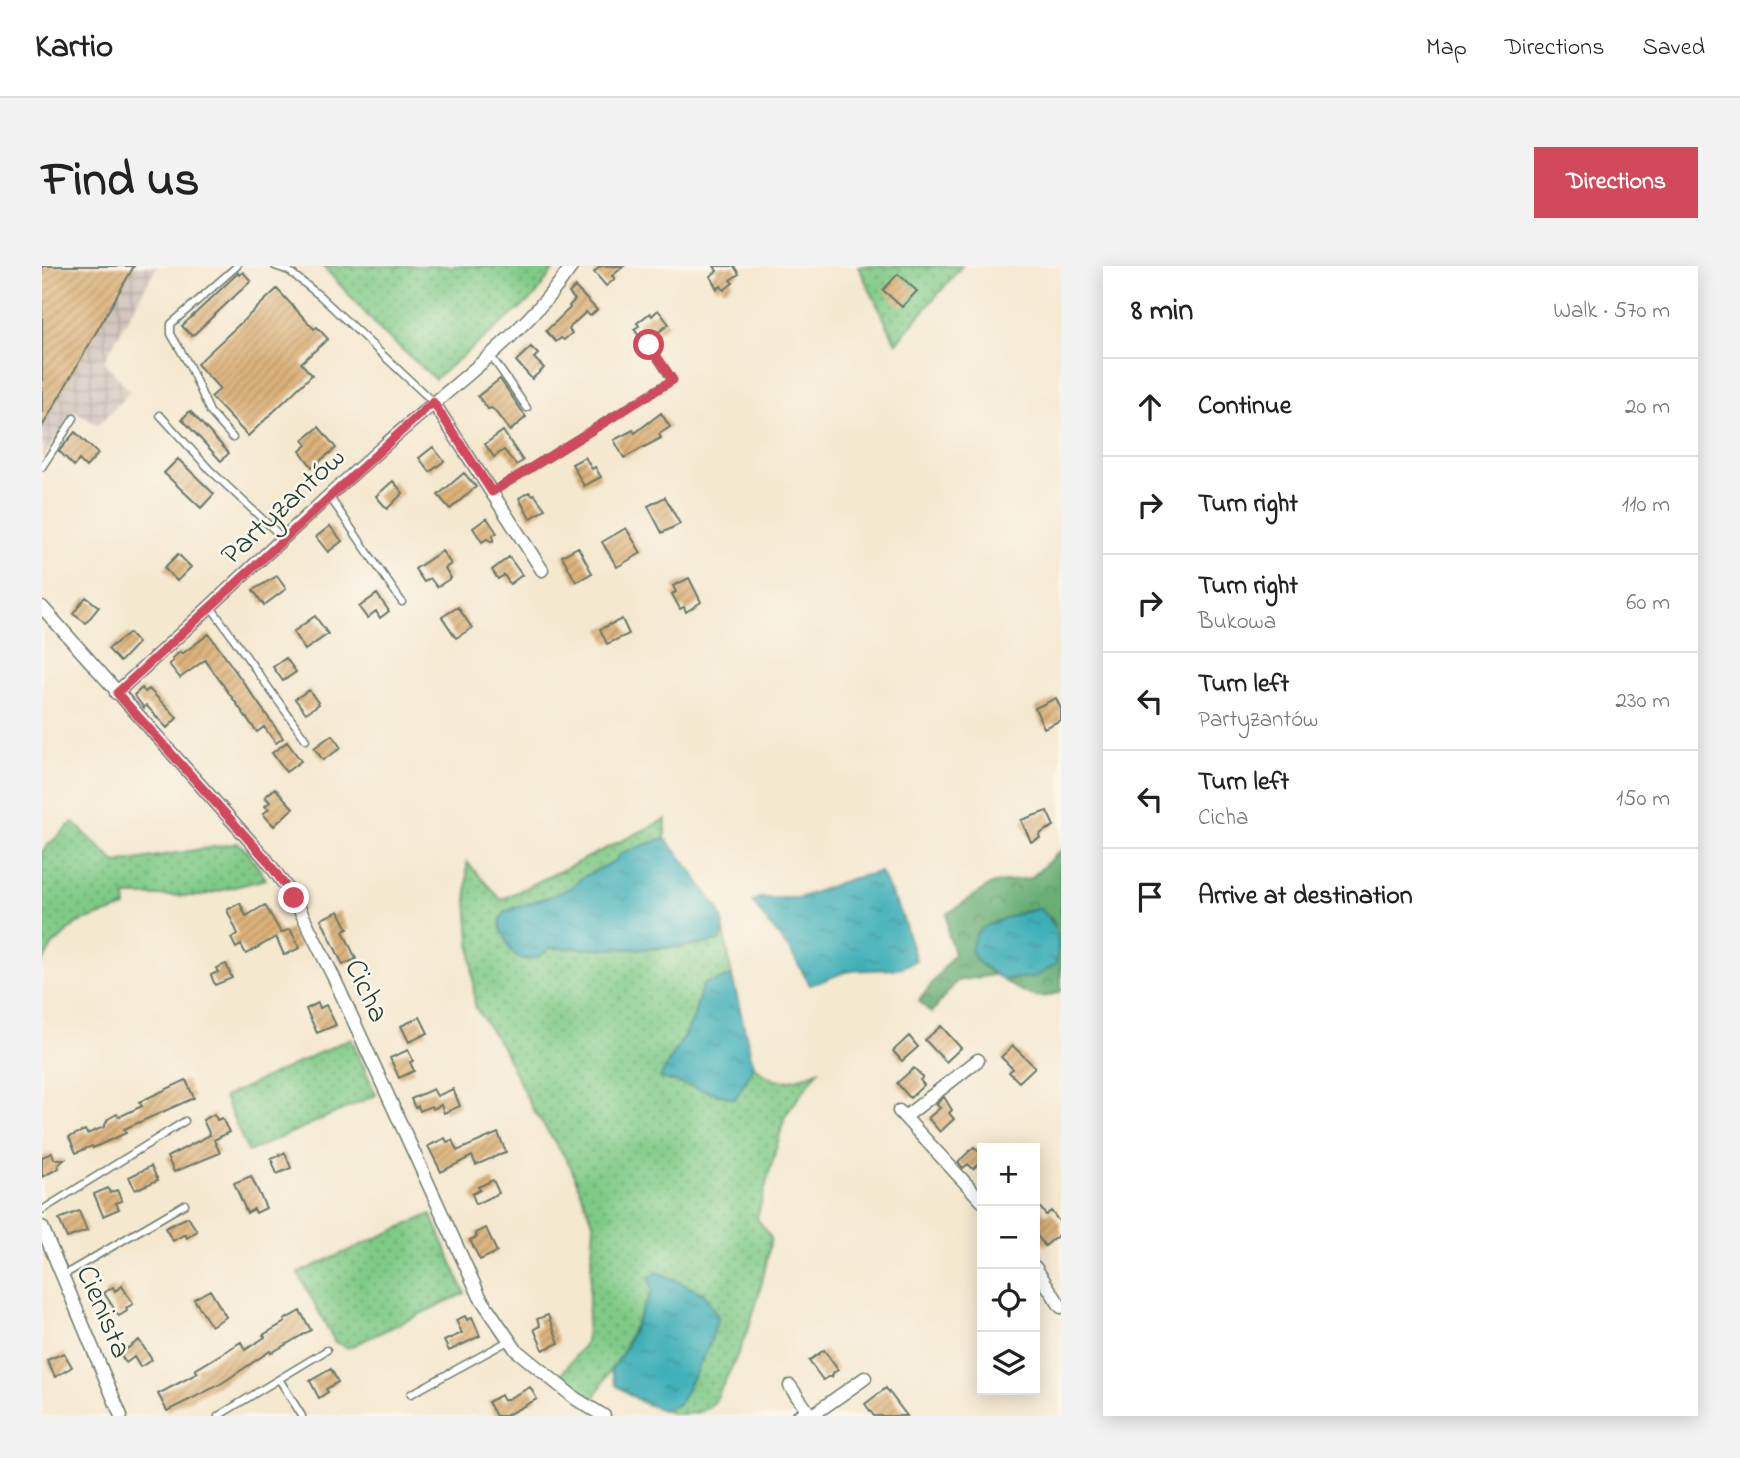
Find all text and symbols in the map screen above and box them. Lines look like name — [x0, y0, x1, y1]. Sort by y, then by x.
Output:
text: Kartio — [35, 24, 113, 72]
text: Map — [1426, 31, 1467, 66]
text: Directions — [1505, 31, 1604, 66]
text: Saved — [1642, 31, 1705, 66]
text: Find us — [42, 146, 199, 218]
button: Directions — [1534, 147, 1698, 218]
text: 8 min — [1131, 290, 1193, 334]
text: Walk · 570 m — [1553, 295, 1670, 328]
route start — [633, 329, 664, 360]
icon: ahead — [1131, 388, 1169, 426]
text: Continue — [1198, 388, 1291, 426]
text: 20 m — [1625, 391, 1670, 424]
street label: Partyzantów — [212, 438, 356, 577]
icon: right — [1131, 486, 1169, 524]
text: Turn right — [1198, 486, 1298, 524]
text: 110 m — [1622, 489, 1670, 522]
text: Turn right — [1198, 568, 1298, 606]
icon: right — [1131, 584, 1169, 622]
text: 60 m — [1626, 587, 1670, 620]
text: Bukowa — [1198, 606, 1276, 639]
text: Turn left — [1198, 666, 1289, 704]
icon: left — [1131, 682, 1169, 720]
text: 230 m — [1616, 685, 1670, 718]
text: Partyzantów — [1198, 704, 1318, 737]
text: Turn left — [1198, 764, 1289, 802]
icon: left — [1131, 780, 1169, 818]
text: 150 m — [1616, 783, 1670, 816]
text: Cicha — [1198, 802, 1248, 835]
icon: arrive — [1131, 878, 1169, 916]
text: Arrive at destination — [1198, 878, 1413, 916]
route end — [278, 882, 309, 913]
street label: Cicha — [331, 952, 399, 1030]
map controls — [977, 1143, 1040, 1395]
button: + — [977, 1143, 1040, 1206]
button: − — [977, 1206, 1040, 1269]
street label: Cienista — [63, 1259, 141, 1365]
button: locate — [977, 1269, 1040, 1332]
button: layers — [977, 1332, 1040, 1395]

